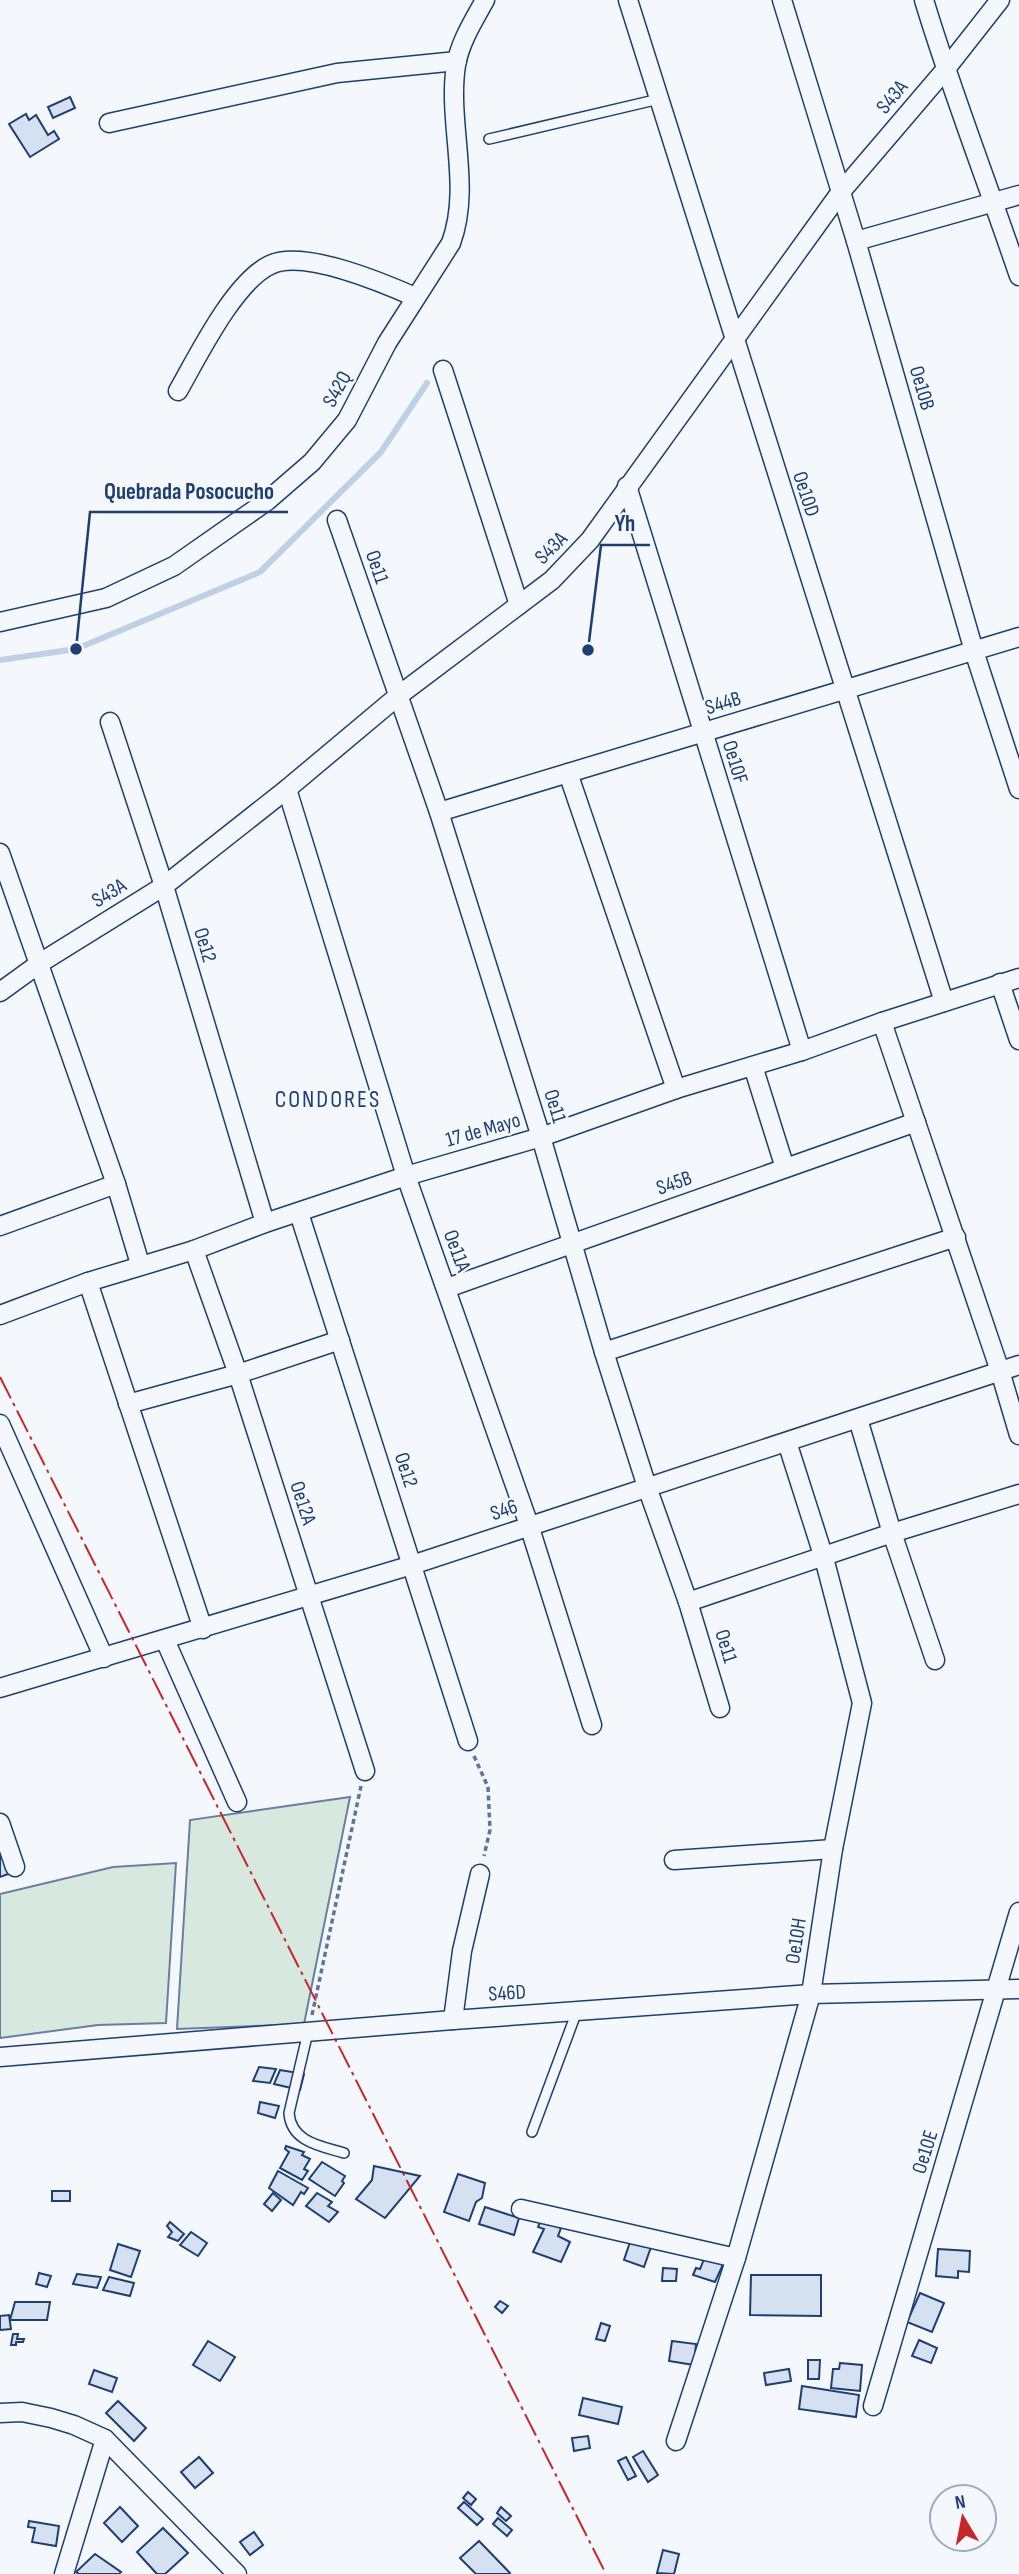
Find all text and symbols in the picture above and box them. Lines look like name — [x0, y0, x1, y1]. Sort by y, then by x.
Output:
street label: S43A — [871, 74, 914, 119]
street label: Oe10B — [904, 363, 940, 413]
street label: S42Q — [317, 367, 357, 411]
callout: Quebrada Posocucho — [90, 468, 288, 512]
street label: Oe10D — [787, 468, 825, 520]
text: Quebrada Posocucho — [104, 478, 274, 506]
callout: Yh — [601, 501, 650, 545]
text: Yh — [615, 510, 635, 538]
street label: S43A — [529, 526, 573, 570]
street label: Oe11 — [360, 547, 394, 588]
street label: S44B — [702, 686, 744, 720]
street label: Oe10F — [717, 737, 753, 787]
street label: S43A — [87, 872, 132, 913]
street label: Oe12 — [188, 925, 222, 965]
district label: CONDORES — [275, 1085, 381, 1114]
street label: Oe11 — [538, 1086, 572, 1126]
street label: 17 de Mayo — [443, 1107, 523, 1153]
street label: S45B — [653, 1165, 695, 1201]
street label: Oe11A — [438, 1227, 476, 1276]
street label: Oe12 — [389, 1449, 423, 1491]
street label: Oe12A — [284, 1478, 322, 1529]
street label: S46 — [487, 1494, 521, 1526]
street label: Oe11 — [709, 1626, 743, 1666]
street label: Oe10H — [780, 1916, 812, 1966]
street label: S46D — [487, 1979, 527, 2007]
street label: Oe10E — [907, 2127, 943, 2177]
north arrow — [928, 2483, 998, 2553]
text: N — [953, 2491, 967, 2515]

